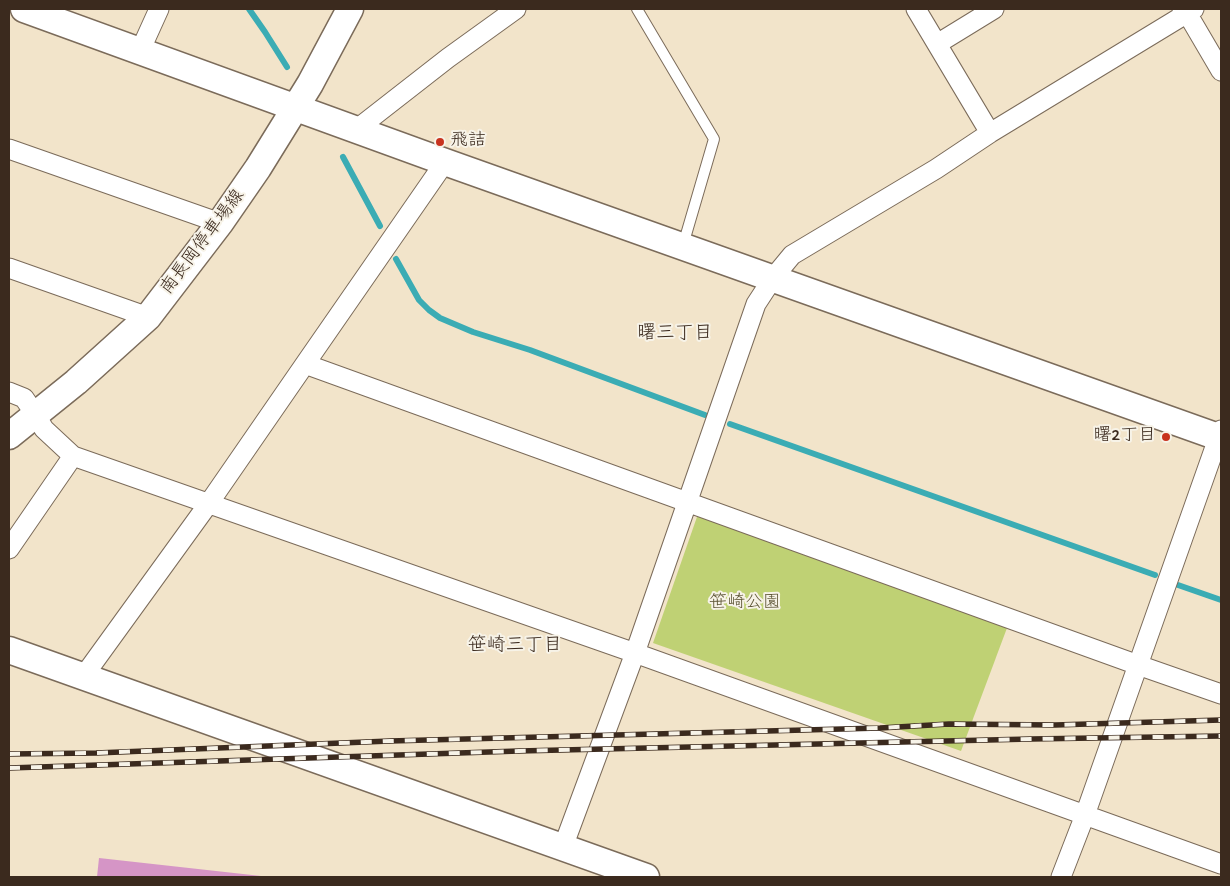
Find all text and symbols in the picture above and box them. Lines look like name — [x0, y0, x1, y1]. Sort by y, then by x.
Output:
place label: 飛詰 — [450, 131, 486, 153]
marker: 飛詰 — [434, 136, 446, 148]
street label: 南長岡停車場線 — [157, 186, 251, 300]
district label: 曙三丁目 — [637, 324, 713, 346]
place label: 曙2丁目 — [1093, 426, 1156, 448]
marker: 曙2丁目 — [1160, 431, 1172, 443]
park label: 笹崎公園 — [709, 593, 781, 615]
district label: 笹崎三丁目 — [468, 636, 562, 658]

